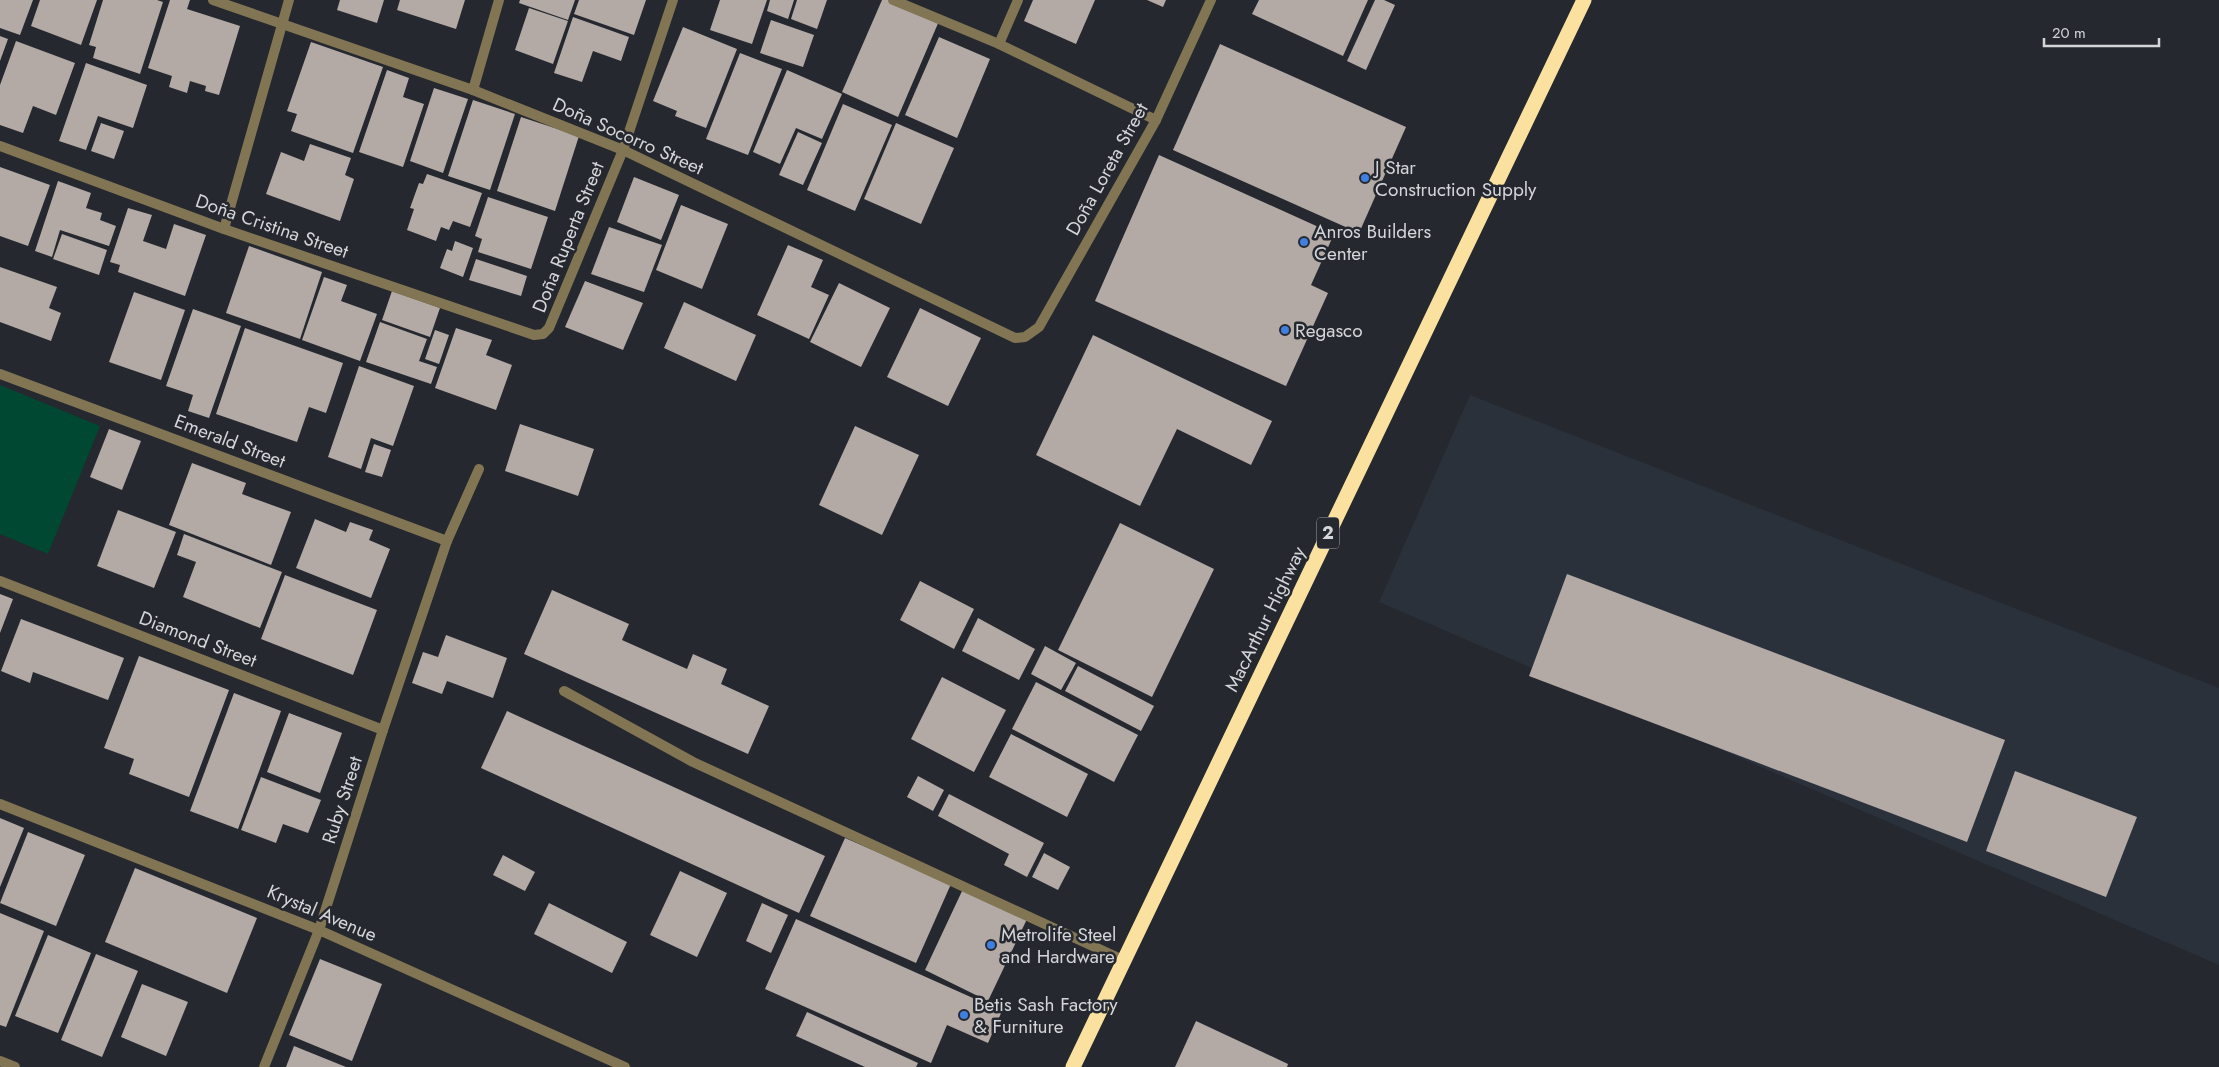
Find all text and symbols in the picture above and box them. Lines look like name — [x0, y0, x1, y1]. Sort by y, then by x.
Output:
scale bar — [2044, 15, 2159, 47]
text: 20 m — [2052, 22, 2086, 44]
street label: Doña Socorro Street — [548, 91, 708, 182]
street label: Doña Loreta Street — [1059, 97, 1155, 240]
place label: J Star Construction Supply — [1372, 154, 1537, 203]
street label: Doña Ruperta Street — [525, 157, 611, 317]
marker: J Star Construction Supply — [1359, 172, 1371, 184]
street label: Doña Cristina Street — [192, 187, 352, 265]
place label: Anros Builders Center — [1314, 218, 1431, 267]
marker: Anros Builders Center — [1298, 236, 1310, 248]
place label: Regasco — [1295, 317, 1363, 344]
marker: Regasco — [1279, 324, 1291, 336]
street label: Emerald Street — [171, 407, 290, 475]
road number: 2 — [1317, 518, 1339, 548]
street label: MacArthur Highway — [1218, 541, 1312, 696]
street label: Diamond Street — [135, 604, 261, 674]
street label: Ruby Street — [315, 752, 369, 847]
street label: Krystal Avenue — [263, 878, 381, 948]
place label: Metrolife Steel and Hardware — [1001, 921, 1116, 970]
marker: Metrolife Steel and Hardware — [985, 939, 997, 951]
place label: Betis Sash Factory & Furniture — [974, 991, 1118, 1040]
marker: Betis Sash Factory & Furniture — [958, 1009, 970, 1021]

